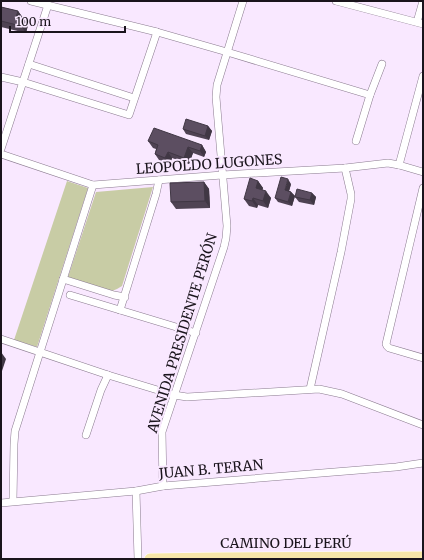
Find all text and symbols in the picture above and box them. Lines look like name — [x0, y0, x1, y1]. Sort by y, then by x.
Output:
scale bar — [10, 8, 125, 34]
text: 100 m — [16, 14, 51, 29]
street label: LEOPOLDO LUGONES — [135, 150, 283, 178]
street label: AVENIDA PRESIDENTE PERÓN — [143, 231, 221, 436]
street label: JUAN B. TERAN — [157, 455, 264, 483]
street label: CAMINO DEL PERÚ — [220, 534, 352, 552]

